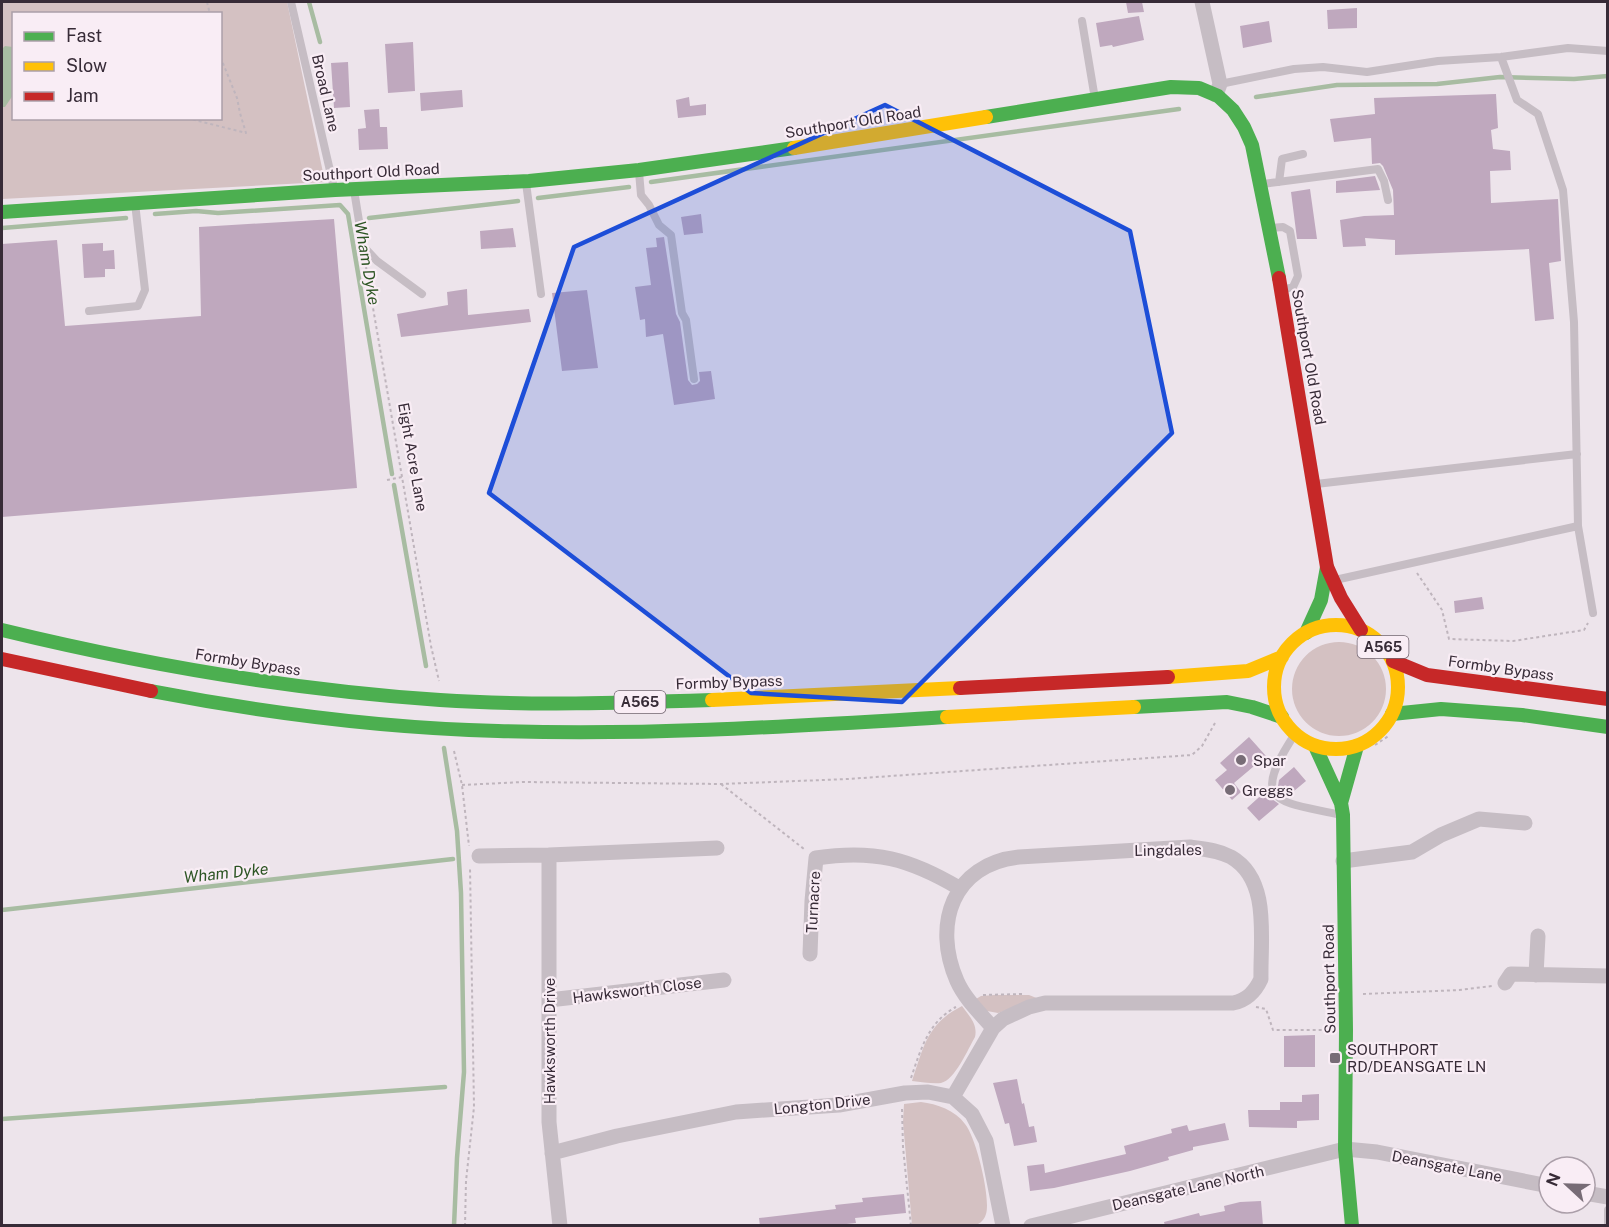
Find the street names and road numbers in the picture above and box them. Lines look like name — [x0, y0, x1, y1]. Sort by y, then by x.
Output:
street label: Broad Lane — [309, 53, 343, 133]
street label: Southport Old Road — [784, 103, 922, 141]
street label: Southport Old Road — [302, 160, 440, 184]
street label: Southport Old Road — [1289, 288, 1329, 426]
street label: Eight Acre Lane — [395, 401, 431, 513]
road number: A565 — [1358, 636, 1408, 658]
street label: Formby Bypass — [194, 645, 302, 679]
street label: Formby Bypass — [1447, 652, 1555, 684]
street label: Formby Bypass — [675, 672, 783, 692]
road number: A565 — [614, 691, 666, 713]
street label: Lingdales — [1134, 841, 1202, 859]
street label: Turnacre — [803, 871, 823, 933]
street label: Southport Road — [1320, 924, 1338, 1034]
street label: Hawksworth Close — [572, 974, 702, 1006]
street label: Hawksworth Drive — [541, 978, 558, 1104]
street label: Longton Drive — [773, 1090, 871, 1118]
street label: Deansgate Lane — [1390, 1147, 1504, 1185]
street label: Deansgate Lane North — [1110, 1162, 1266, 1214]

